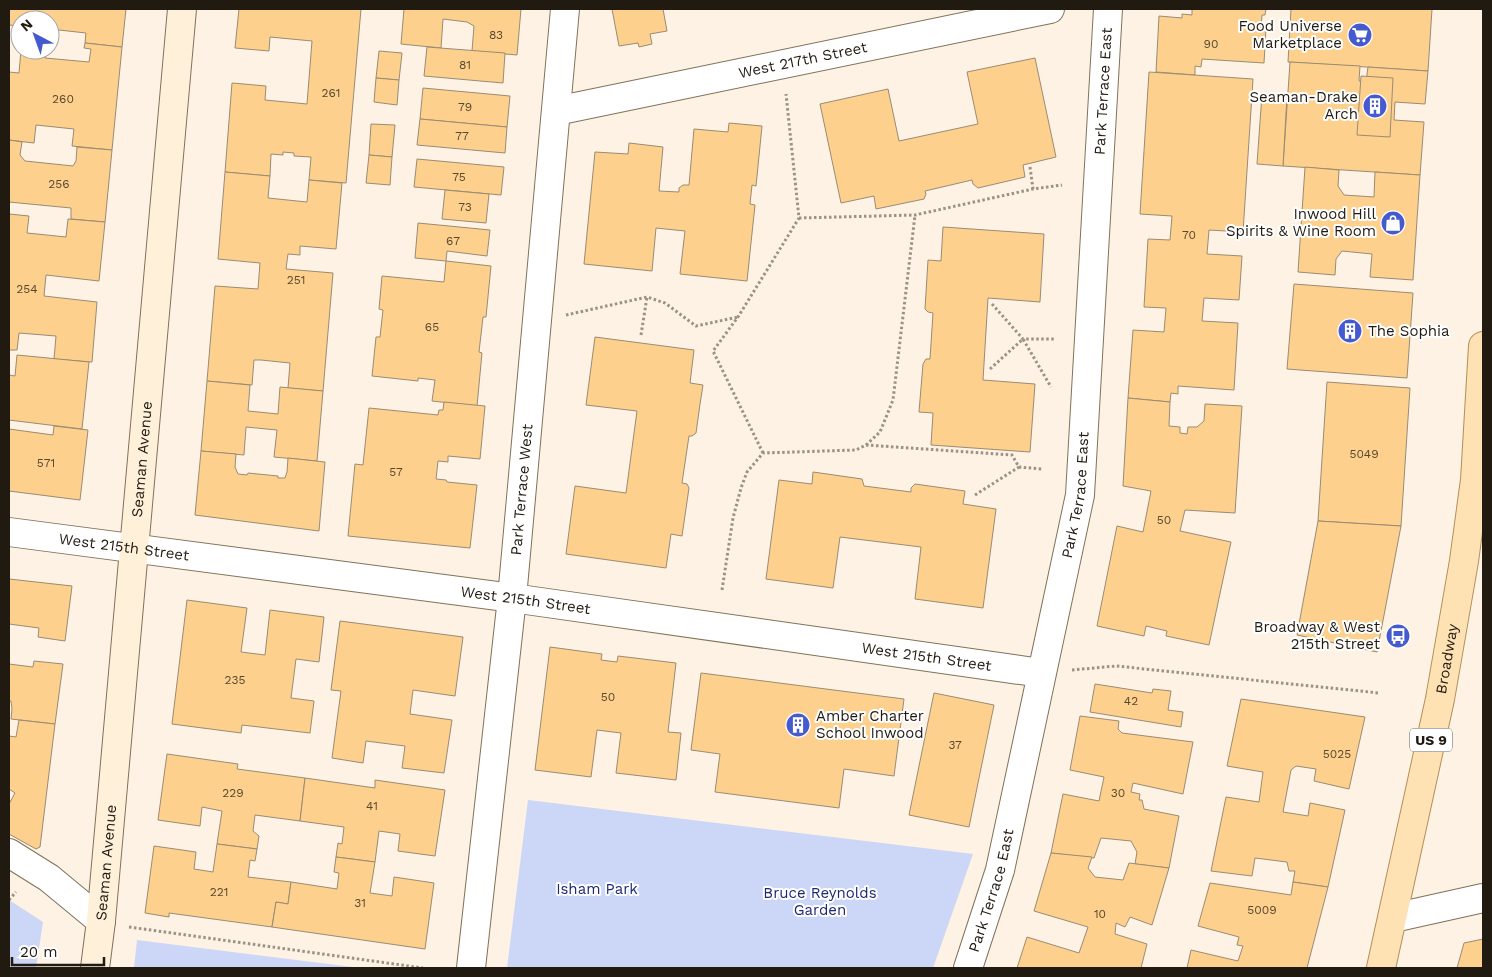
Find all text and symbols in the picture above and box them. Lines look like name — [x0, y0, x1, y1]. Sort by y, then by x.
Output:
north arrow — [10, 10, 60, 60]
text: N — [17, 16, 36, 35]
place label: Food Universe Marketplace — [1239, 17, 1342, 52]
supermarket icon: Food Universe Marketplace — [1347, 22, 1373, 48]
street label: Park Terrace East — [1091, 26, 1116, 156]
house number: 83 — [489, 28, 503, 42]
house number: 90 — [1204, 37, 1218, 51]
street label: West 217th Street — [737, 38, 869, 82]
house number: 81 — [459, 58, 471, 72]
house number: 261 — [322, 86, 340, 100]
place label: Seaman-Drake Arch — [1249, 88, 1358, 123]
house number: 260 — [52, 92, 74, 106]
building icon: Seaman-Drake Arch — [1362, 93, 1388, 119]
house number: 79 — [458, 100, 472, 114]
house number: 77 — [455, 129, 469, 143]
house number: 75 — [452, 170, 466, 184]
house number: 256 — [48, 177, 70, 191]
house number: 73 — [458, 200, 472, 214]
place label: Inwood Hill Spirits & Wine Room — [1226, 205, 1376, 240]
shop icon: Inwood Hill Spirits & Wine Room — [1380, 210, 1406, 236]
house number: 70 — [1182, 228, 1196, 242]
house number: 67 — [446, 234, 460, 248]
house number: 251 — [287, 273, 305, 287]
house number: 254 — [16, 282, 38, 296]
building icon: The Sophia — [1337, 318, 1363, 344]
house number: 65 — [425, 320, 439, 334]
place label: The Sophia — [1368, 322, 1450, 340]
street label: Seaman Avenue — [128, 400, 156, 518]
street label: Park Terrace West — [507, 423, 537, 556]
street label: Park Terrace East — [1058, 431, 1093, 560]
house number: 5049 — [1349, 447, 1379, 461]
house number: 571 — [37, 456, 55, 470]
house number: 57 — [389, 465, 403, 479]
house number: 50 — [1157, 513, 1171, 527]
street label: West 215th Street — [58, 530, 191, 565]
street label: West 215th Street — [459, 582, 592, 618]
place label: Broadway & West 215th Street — [1254, 618, 1381, 653]
street label: Broadway — [1432, 622, 1462, 695]
bus stop icon: Broadway & West 215th Street — [1385, 623, 1411, 649]
street label: West 215th Street — [860, 639, 993, 675]
house number: 235 — [225, 673, 245, 687]
house number: 50 — [601, 690, 615, 704]
house number: 42 — [1124, 694, 1138, 708]
place label: Amber Charter School Inwood — [816, 707, 924, 742]
building icon: Amber Charter School Inwood — [785, 712, 811, 738]
road number: US 9 — [1410, 728, 1452, 752]
house number: 37 — [948, 738, 962, 752]
house number: 5025 — [1323, 747, 1351, 761]
house number: 229 — [222, 786, 244, 800]
house number: 30 — [1111, 786, 1125, 800]
house number: 41 — [366, 799, 378, 813]
street label: Seaman Avenue — [92, 804, 120, 921]
street label: Park Terrace East — [965, 827, 1018, 955]
park label: Isham Park — [556, 880, 638, 898]
park label: Bruce Reynolds Garden — [763, 884, 877, 919]
house number: 221 — [210, 885, 228, 899]
house number: 31 — [354, 896, 366, 910]
house number: 5009 — [1247, 903, 1277, 917]
house number: 10 — [1094, 907, 1106, 921]
scale bar — [12, 934, 105, 966]
text: 20 m — [20, 943, 58, 961]

